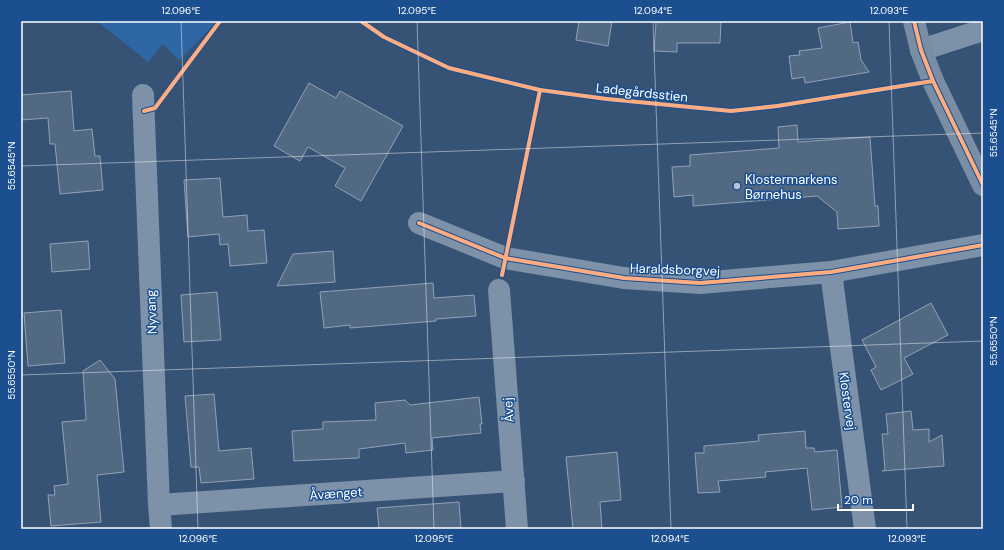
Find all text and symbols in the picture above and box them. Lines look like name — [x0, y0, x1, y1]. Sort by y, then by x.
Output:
text: 12.096°E — [162, 4, 201, 17]
text: 12.095°E — [398, 4, 437, 17]
text: 12.094°E — [634, 4, 673, 17]
text: 12.093°E — [870, 4, 909, 17]
street label: Ladegårdsstien — [595, 79, 689, 106]
text: 55.6545°N — [987, 109, 1000, 157]
text: 55.6545°N — [5, 142, 18, 190]
place label: Klostermarkens Børnehus — [745, 171, 837, 203]
marker: Klostermarkens Børnehus — [732, 181, 742, 191]
street label: Haraldsborgvej — [630, 259, 720, 280]
street label: Nyvang — [142, 289, 161, 335]
text: 55.6550°N — [987, 316, 1000, 366]
text: 55.6550°N — [5, 350, 18, 400]
street label: Klostervej — [835, 371, 860, 431]
street label: Åvej — [499, 397, 518, 423]
street label: Åvænget — [309, 483, 363, 504]
scale bar — [838, 486, 913, 512]
text: 20 m — [844, 492, 873, 508]
text: 12.096°E — [179, 532, 218, 545]
text: 12.095°E — [415, 532, 454, 545]
text: 12.094°E — [651, 532, 690, 545]
text: 12.093°E — [888, 532, 927, 545]

